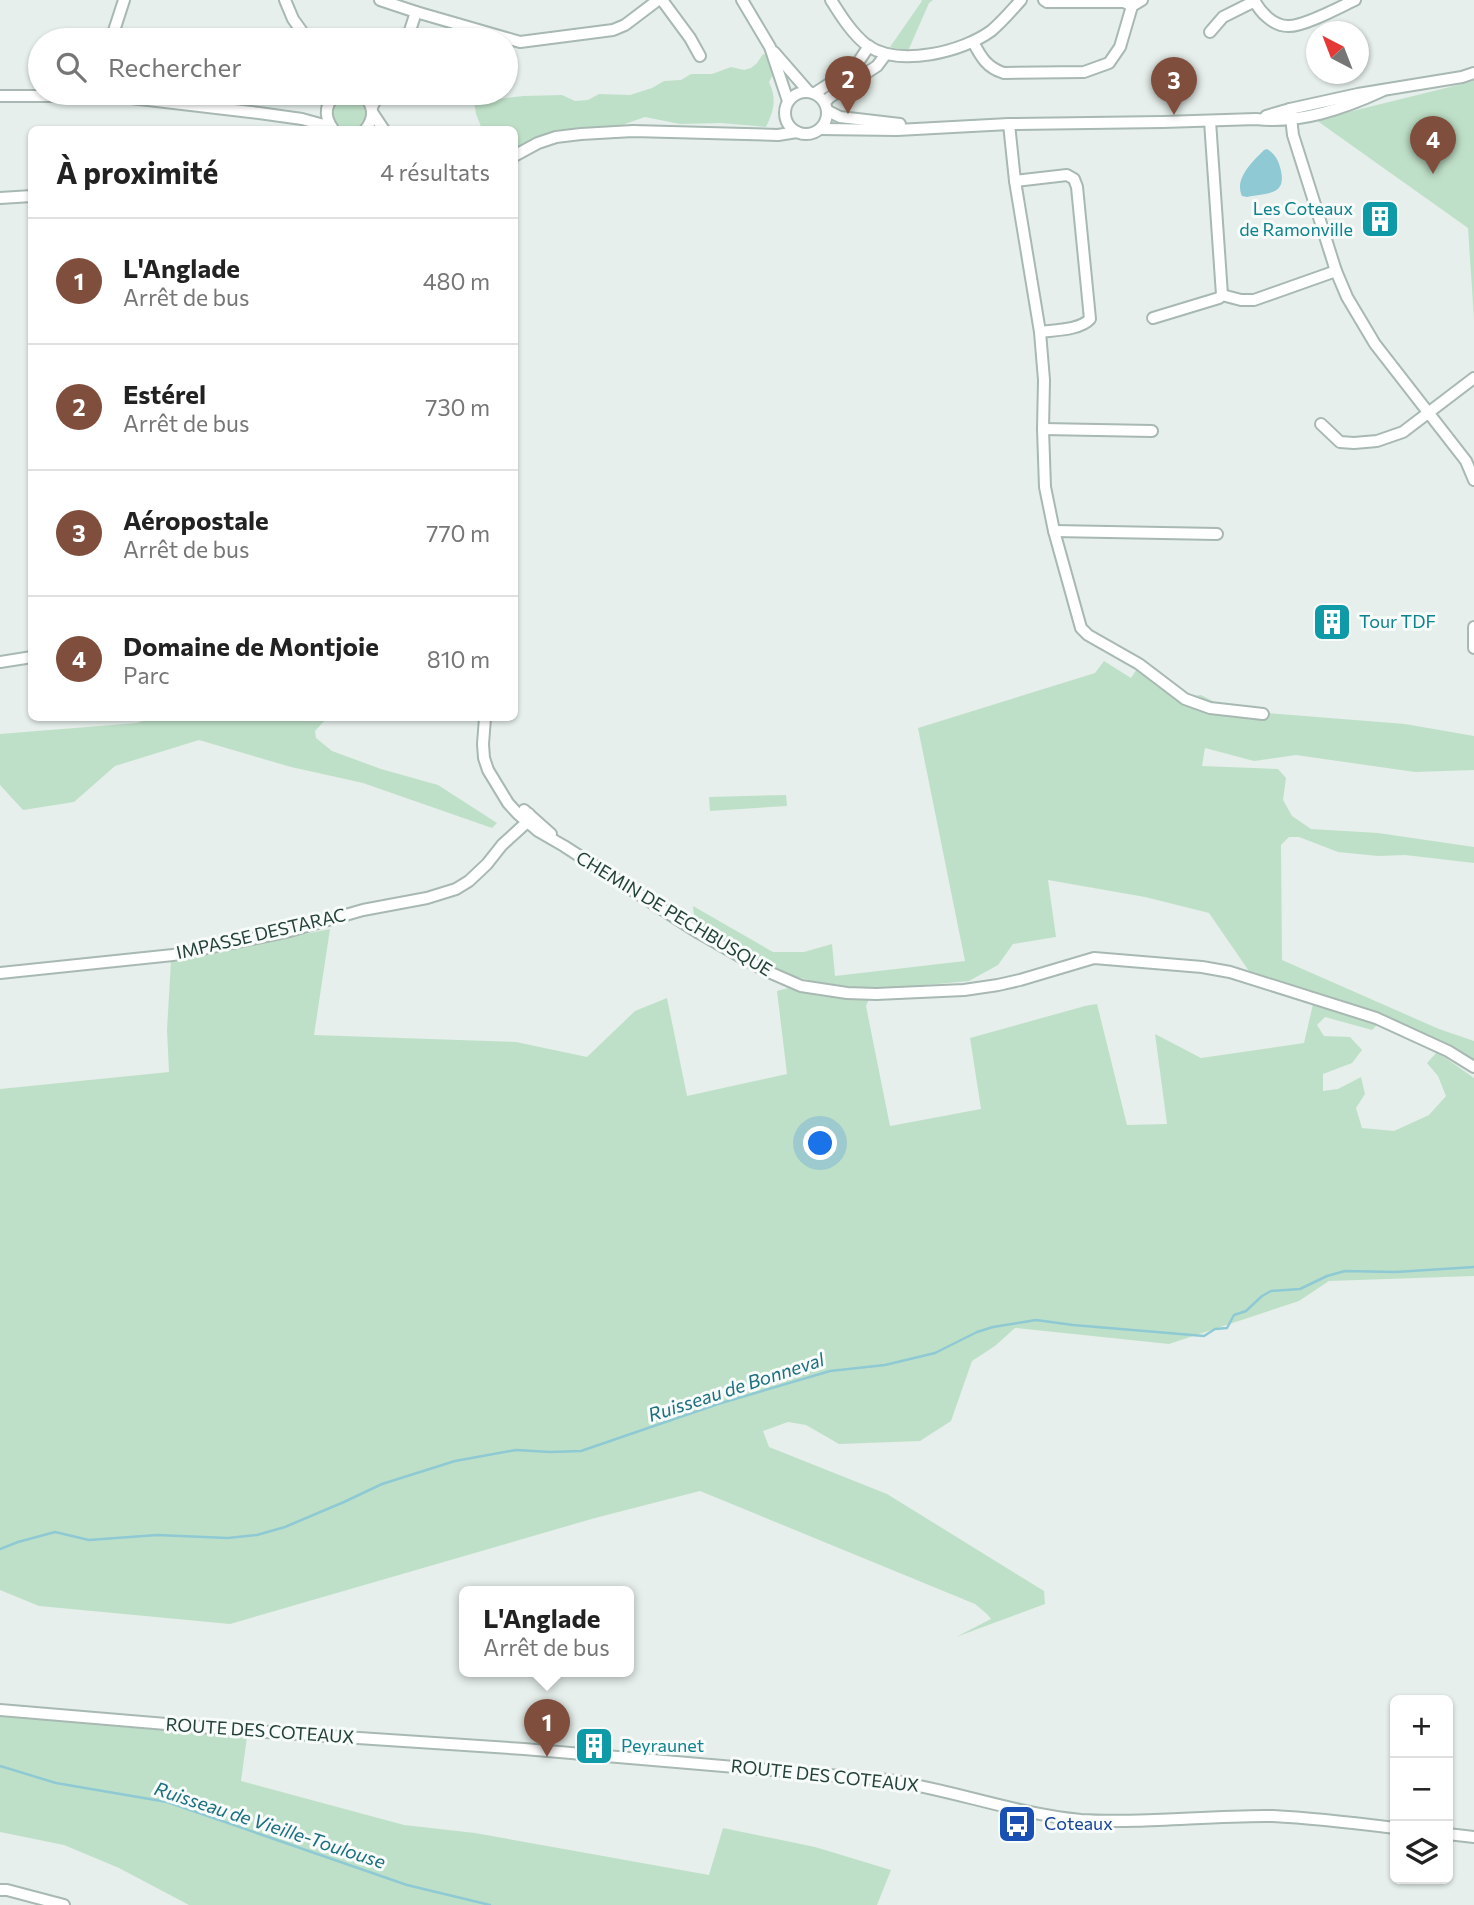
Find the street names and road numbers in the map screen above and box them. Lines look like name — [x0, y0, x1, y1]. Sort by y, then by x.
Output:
street label: CHEMIN DE PECHBUSQUE — [572, 846, 777, 980]
street label: IMPASSE DESTARAC — [174, 903, 348, 963]
street label: ROUTE DES COTEAUX — [165, 1712, 355, 1748]
street label: ROUTE DES COTEAUX — [730, 1754, 920, 1796]

